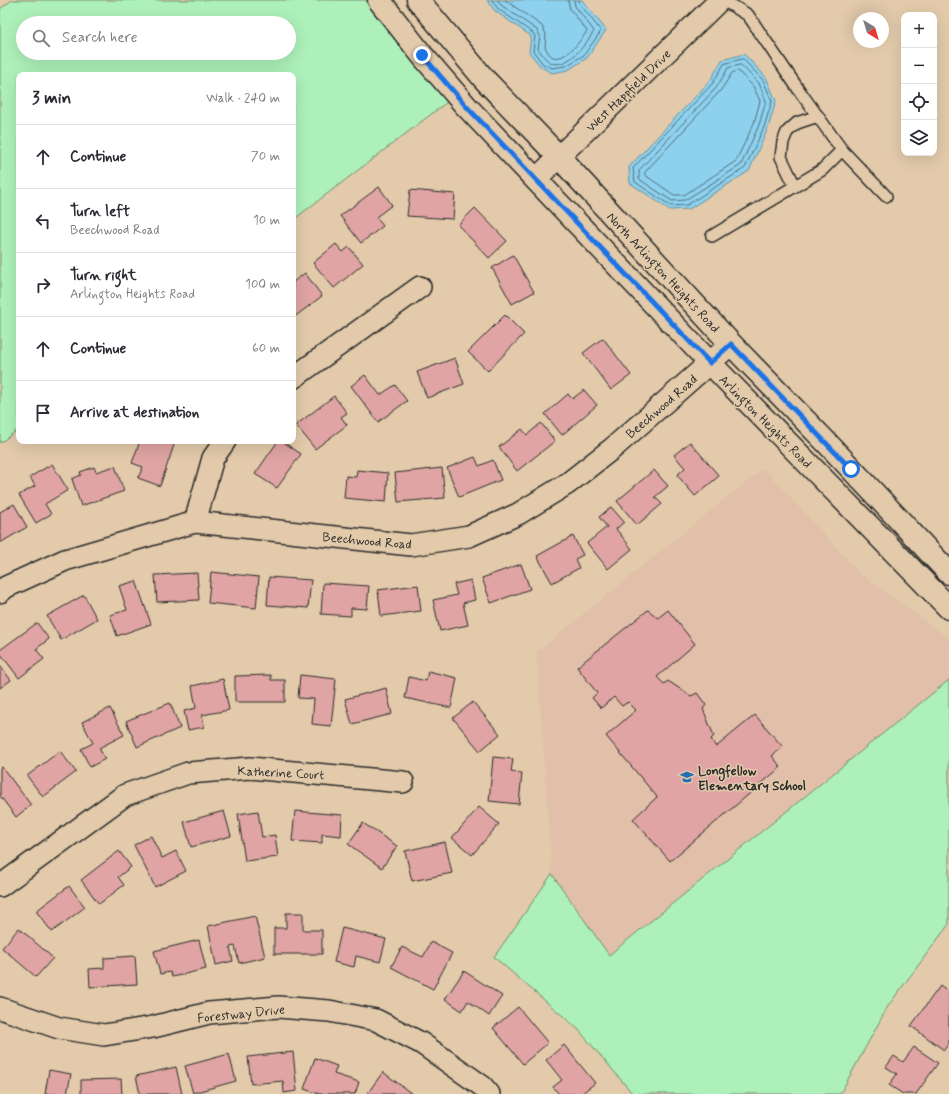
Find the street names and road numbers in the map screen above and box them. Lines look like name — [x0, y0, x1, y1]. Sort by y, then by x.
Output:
street label: West Happfield Drive — [583, 46, 675, 136]
street label: North Arlington Heights Road — [601, 209, 723, 338]
street label: Beechwood Road — [623, 371, 701, 443]
street label: Arlington Heights Road — [713, 372, 815, 474]
street label: Beechwood Road — [322, 529, 412, 554]
street label: Katherine Court — [237, 763, 325, 784]
street label: Forestway Drive — [196, 1001, 286, 1028]

